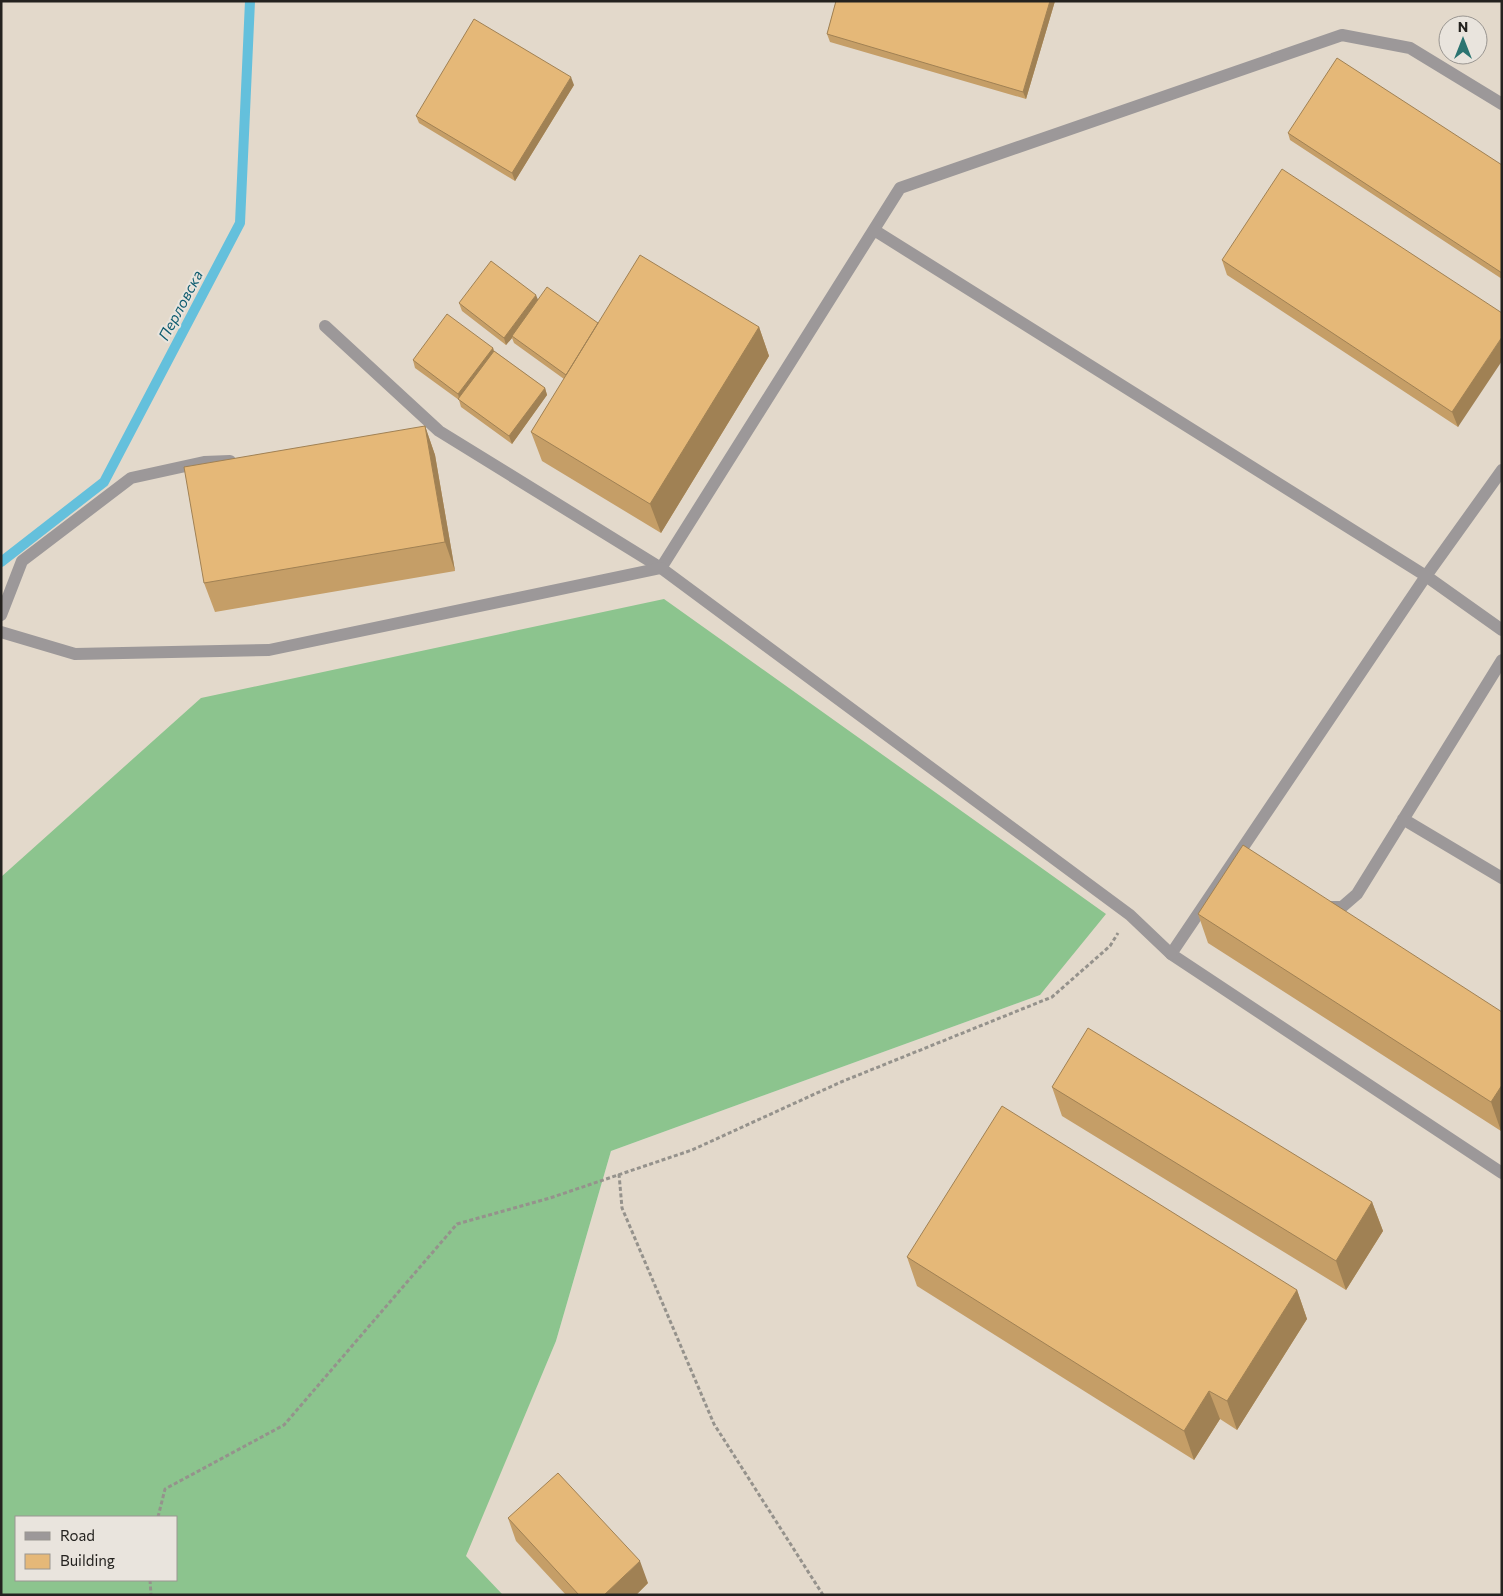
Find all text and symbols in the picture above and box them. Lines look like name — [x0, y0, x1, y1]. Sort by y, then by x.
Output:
north arrow — [1438, 15, 1488, 65]
text: N — [1458, 18, 1468, 35]
water label: Перловска — [154, 267, 206, 343]
legend — [15, 1516, 178, 1581]
text: Road — [60, 1526, 95, 1544]
text: Building — [60, 1551, 115, 1569]

